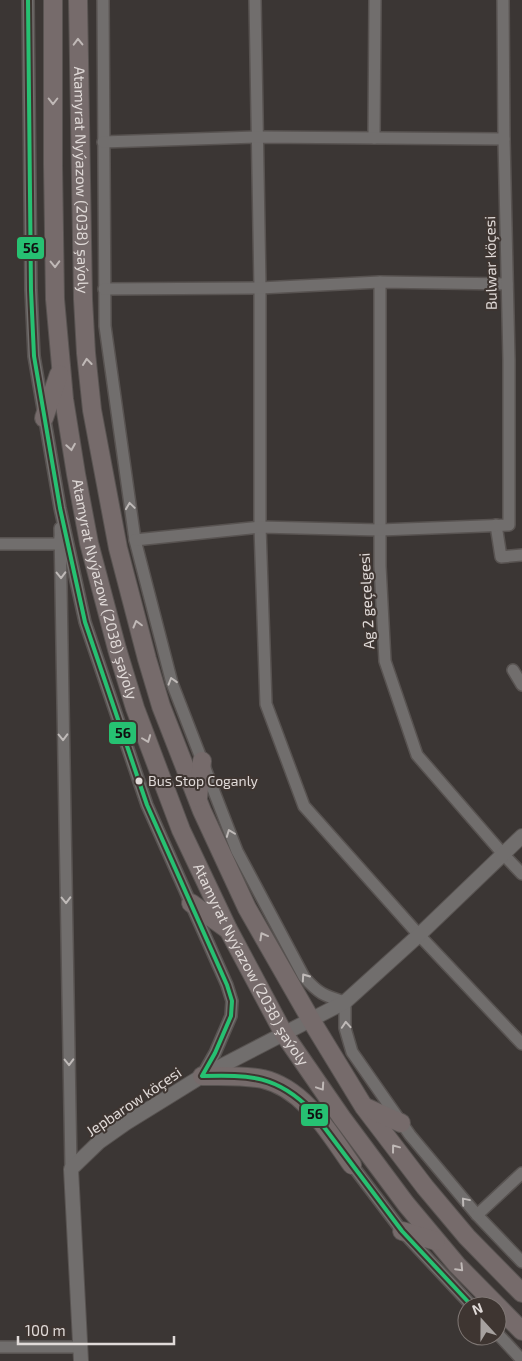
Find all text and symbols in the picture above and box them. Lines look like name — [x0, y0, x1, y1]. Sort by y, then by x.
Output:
one-way arrow — [73, 37, 84, 45]
street label: Atamyrat Nyýazow (2038) şaýoly — [71, 66, 93, 294]
one-way arrow — [48, 98, 58, 105]
street label: Bulwar köçesi — [480, 216, 501, 310]
line badge: 56 — [16, 236, 45, 260]
text: 56 — [23, 239, 39, 256]
one-way arrow — [50, 260, 60, 268]
one-way arrow — [82, 357, 93, 365]
one-way arrow — [66, 442, 76, 451]
street label: Atamyrat Nyýazow (2038) şaýoly — [69, 477, 142, 701]
one-way arrow — [125, 502, 136, 510]
street label: Ag 2 geçelgesi — [354, 552, 379, 650]
one-way arrow — [55, 571, 66, 579]
one-way arrow — [133, 621, 143, 629]
one-way arrow — [168, 677, 178, 686]
line badge: 56 — [108, 721, 137, 745]
text: 56 — [115, 724, 131, 741]
one-way arrow — [58, 734, 68, 741]
one-way arrow — [141, 734, 151, 743]
place label: Bus Stop Coganly — [148, 772, 259, 789]
marker: Bus Stop Coganly — [134, 776, 144, 786]
one-way arrow — [226, 829, 236, 837]
street label: Atamyrat Nyýazow (2038) şaýoly — [190, 860, 313, 1069]
one-way arrow — [61, 896, 71, 904]
one-way arrow — [259, 933, 269, 942]
one-way arrow — [302, 973, 311, 982]
one-way arrow — [340, 1020, 351, 1028]
one-way arrow — [64, 1058, 74, 1066]
street label: Jepbarow köçesi — [82, 1063, 185, 1140]
one-way arrow — [314, 1082, 324, 1091]
line badge: 56 — [300, 1103, 329, 1127]
text: 56 — [307, 1105, 323, 1122]
one-way arrow — [393, 1145, 401, 1154]
one-way arrow — [462, 1197, 471, 1206]
one-way arrow — [454, 1262, 463, 1271]
north arrow — [457, 1296, 507, 1346]
text: N — [469, 1299, 485, 1318]
scale bar — [18, 1314, 174, 1346]
text: 100 m — [25, 1321, 66, 1339]

